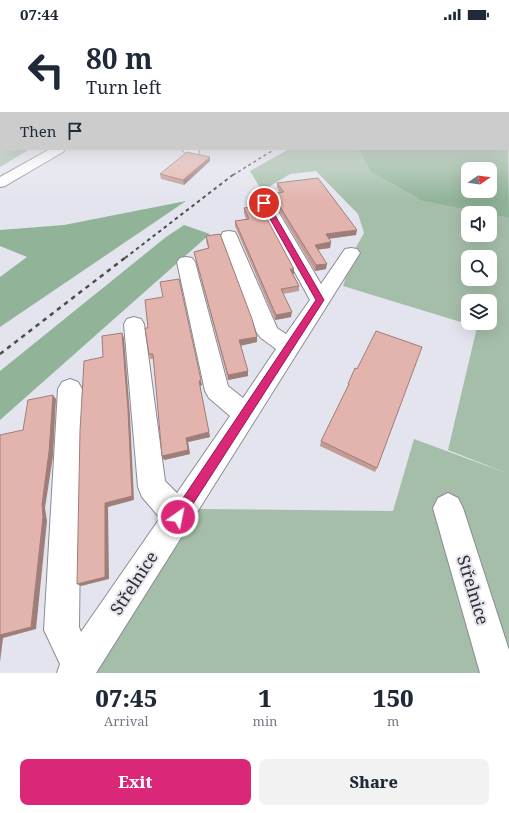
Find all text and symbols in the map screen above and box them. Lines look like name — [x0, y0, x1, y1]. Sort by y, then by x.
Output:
text: 07:44 — [20, 4, 58, 24]
text: 80 m — [86, 39, 153, 77]
icon: left — [20, 44, 72, 96]
text: Turn left — [86, 75, 161, 99]
icon: arrive — [64, 120, 86, 142]
text: Then — [20, 121, 56, 141]
north arrow — [461, 162, 497, 198]
map controls — [461, 162, 497, 330]
pin — [247, 186, 281, 220]
icon: arrive — [253, 192, 275, 214]
button: sound — [461, 206, 497, 242]
button: search — [461, 250, 497, 286]
button: layers — [461, 294, 497, 330]
position arrow — [157, 496, 199, 538]
street label: Střelnice — [104, 546, 163, 619]
street label: Střelnice — [452, 552, 495, 627]
text: 07:45 — [95, 681, 157, 714]
text: 1 — [258, 681, 272, 714]
text: 150 — [373, 681, 414, 714]
text: Arrival — [104, 712, 149, 730]
text: min — [253, 712, 277, 730]
text: m — [387, 712, 399, 730]
button: Exit — [20, 759, 251, 805]
button: Share — [259, 759, 489, 805]

